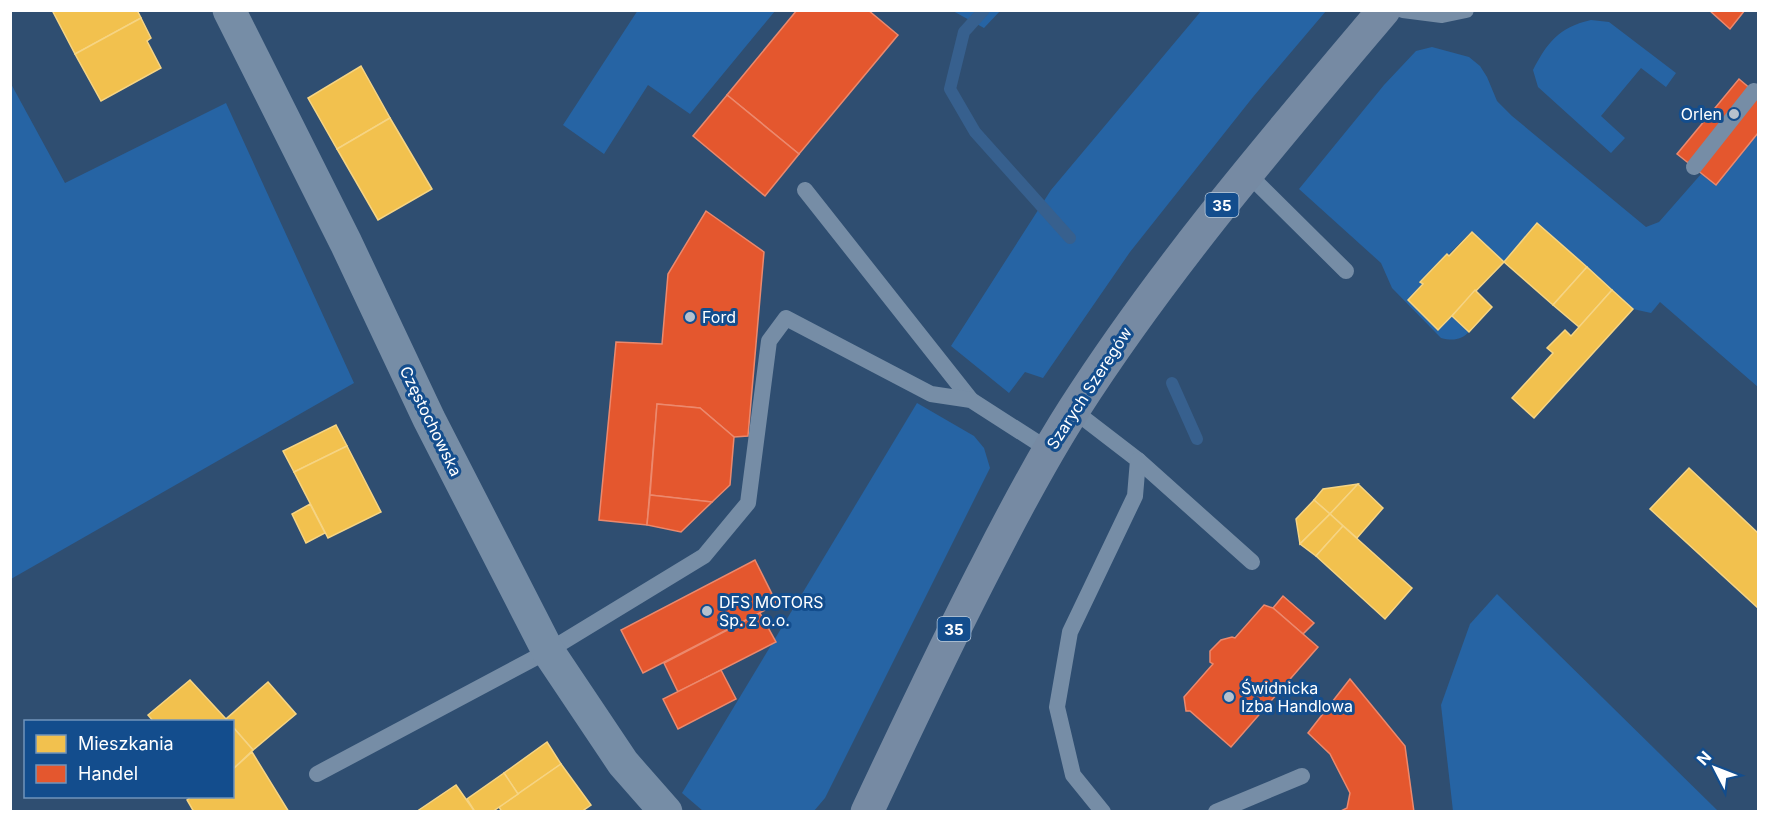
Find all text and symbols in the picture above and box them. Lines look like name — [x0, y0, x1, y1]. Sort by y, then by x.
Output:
place label: Orlen — [1681, 104, 1722, 124]
marker: Orlen — [1727, 107, 1741, 121]
road number: 35 — [1206, 193, 1238, 217]
place label: Ford — [702, 307, 736, 327]
marker: Ford — [683, 310, 697, 324]
street label: Szarych Szeregów — [1042, 323, 1136, 453]
street label: Częstochowska — [396, 363, 466, 479]
place label: DFS MOTORS Sp. z o.o. — [719, 592, 824, 630]
marker: DFS MOTORS Sp. z o.o. — [700, 604, 714, 618]
road number: 35 — [938, 617, 970, 641]
place label: Świdnicka Izba Handlowa — [1241, 678, 1353, 716]
marker: Świdnicka Izba Handlowa — [1222, 690, 1236, 704]
legend — [24, 720, 234, 798]
text: Mieszkania — [78, 733, 174, 754]
north arrow — [1685, 738, 1745, 798]
text: N — [1692, 747, 1715, 769]
text: Handel — [78, 763, 138, 784]

